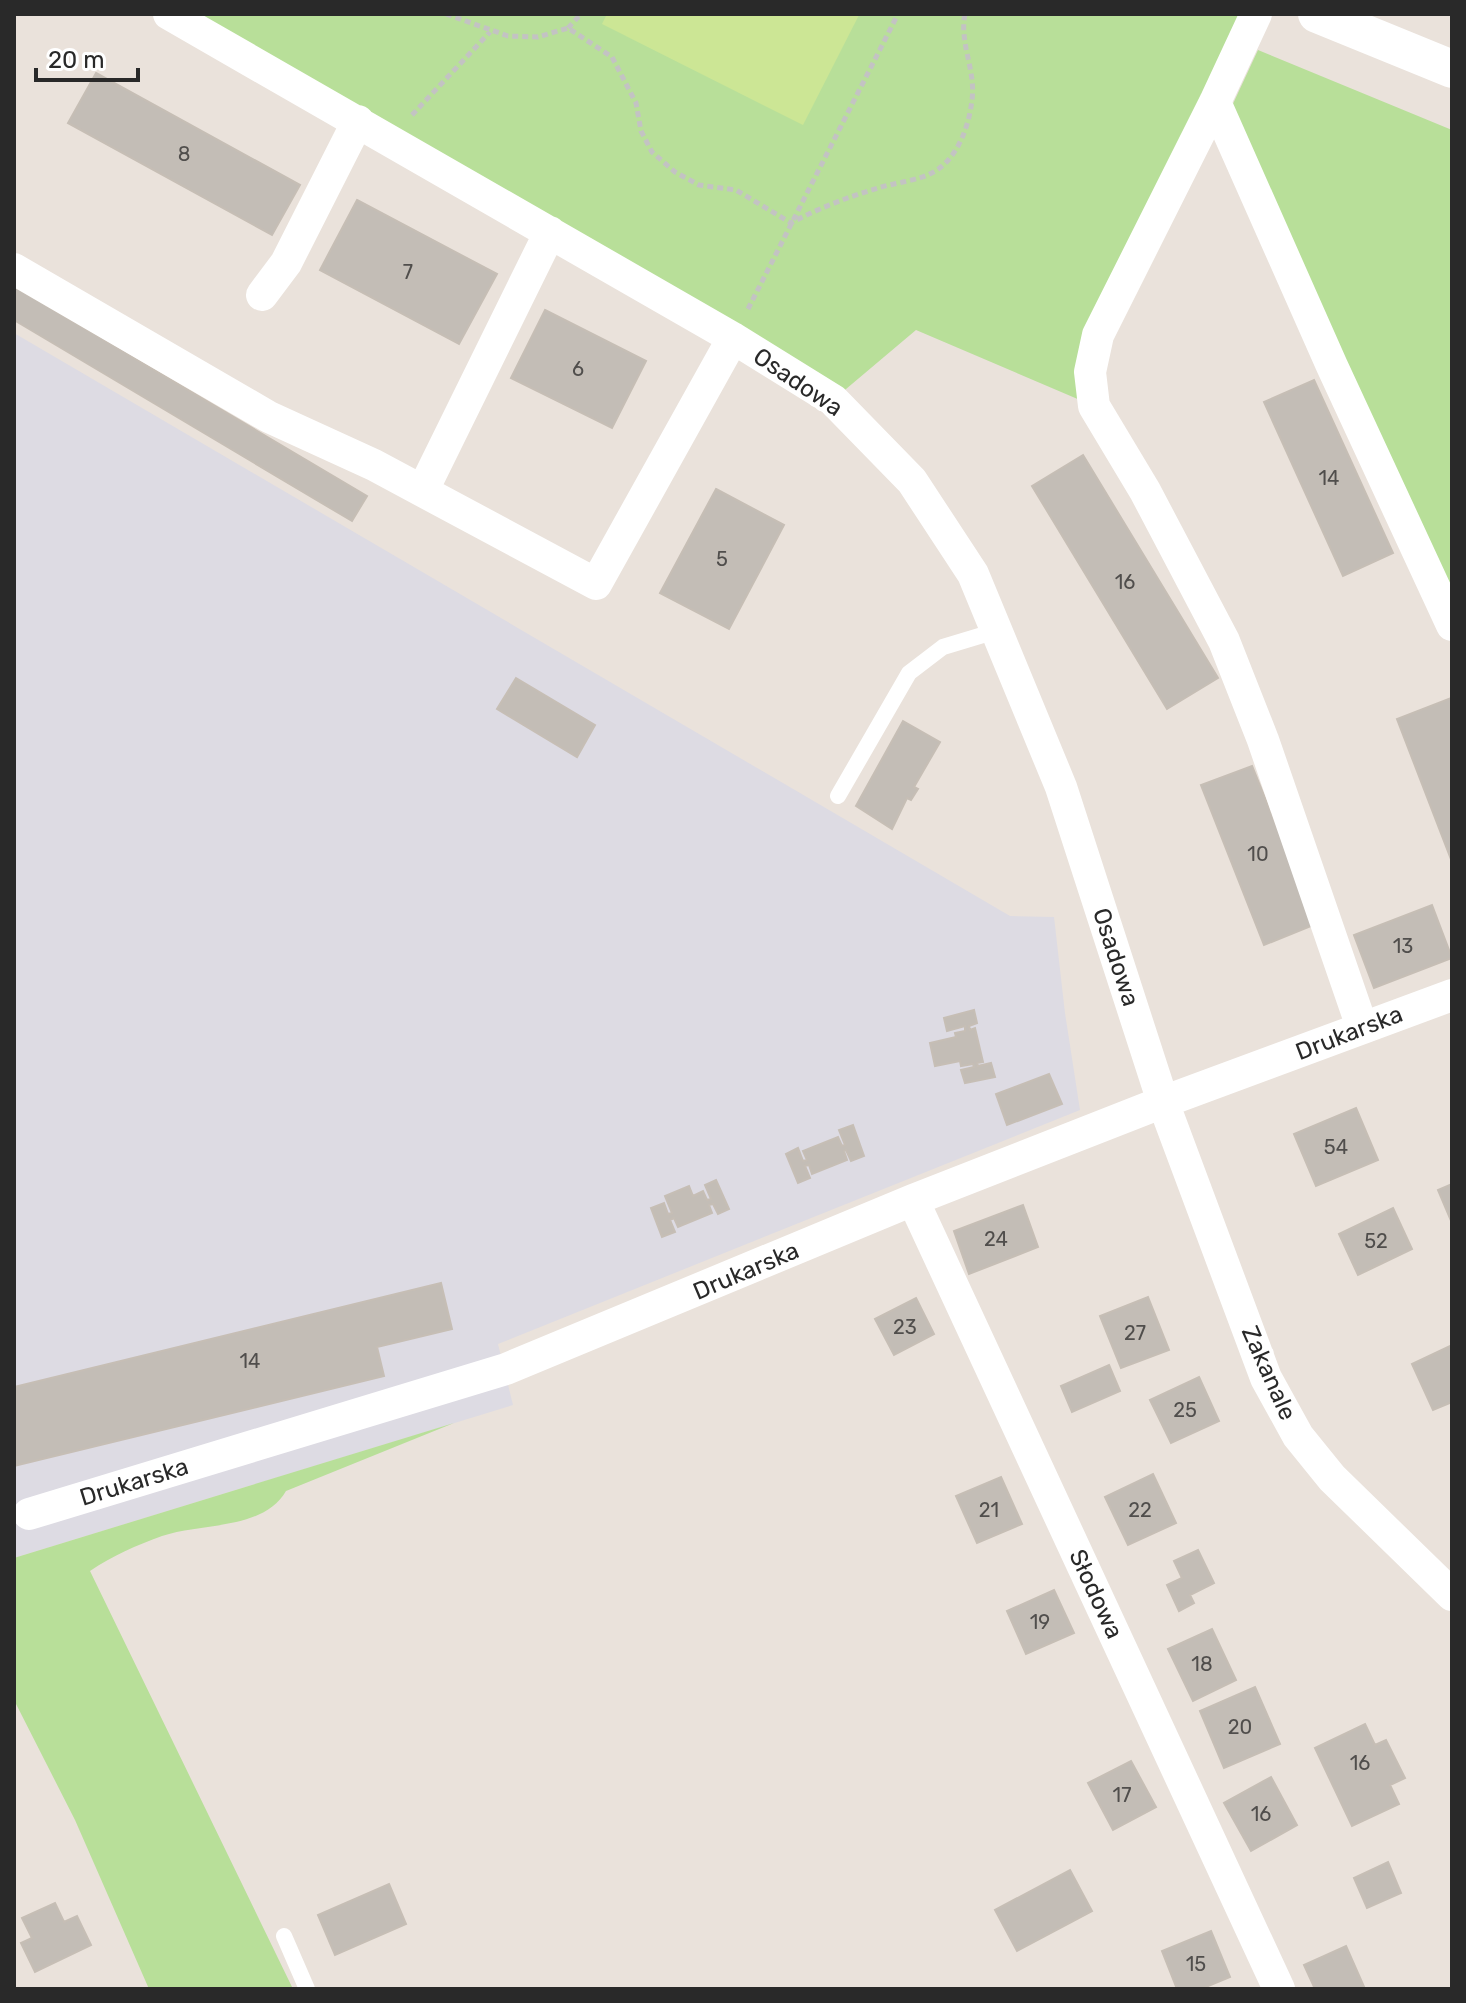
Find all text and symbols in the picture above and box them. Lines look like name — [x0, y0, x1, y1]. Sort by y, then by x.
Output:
scale bar — [36, 32, 138, 82]
text: 20 m — [48, 46, 105, 74]
house number: 8 — [178, 142, 190, 166]
house number: 7 — [403, 260, 413, 284]
street label: Osadowa — [748, 342, 848, 422]
house number: 6 — [572, 357, 584, 381]
house number: 14 — [1319, 466, 1339, 490]
house number: 5 — [716, 547, 728, 571]
house number: 16 — [1115, 570, 1135, 594]
house number: 10 — [1247, 842, 1269, 866]
street label: Osadowa — [1087, 904, 1145, 1010]
house number: 13 — [1393, 934, 1413, 958]
street label: Drukarska — [1292, 1000, 1406, 1066]
house number: 54 — [1324, 1135, 1348, 1159]
house number: 24 — [984, 1227, 1008, 1251]
house number: 52 — [1364, 1229, 1388, 1253]
street label: Drukarska — [689, 1236, 803, 1306]
house number: 23 — [893, 1315, 917, 1339]
house number: 27 — [1124, 1321, 1146, 1345]
street label: Zakanale — [1236, 1322, 1302, 1424]
house number: 14 — [240, 1349, 260, 1373]
house number: 25 — [1173, 1398, 1197, 1422]
street label: Drukarska — [76, 1452, 192, 1512]
house number: 21 — [979, 1498, 999, 1522]
house number: 22 — [1128, 1498, 1152, 1522]
street label: Słodowa — [1063, 1545, 1129, 1643]
house number: 19 — [1030, 1610, 1050, 1634]
house number: 18 — [1191, 1652, 1213, 1676]
house number: 20 — [1228, 1715, 1252, 1739]
house number: 16 — [1350, 1751, 1370, 1775]
house number: 17 — [1113, 1783, 1131, 1807]
house number: 16 — [1251, 1802, 1271, 1826]
house number: 15 — [1186, 1952, 1206, 1976]

